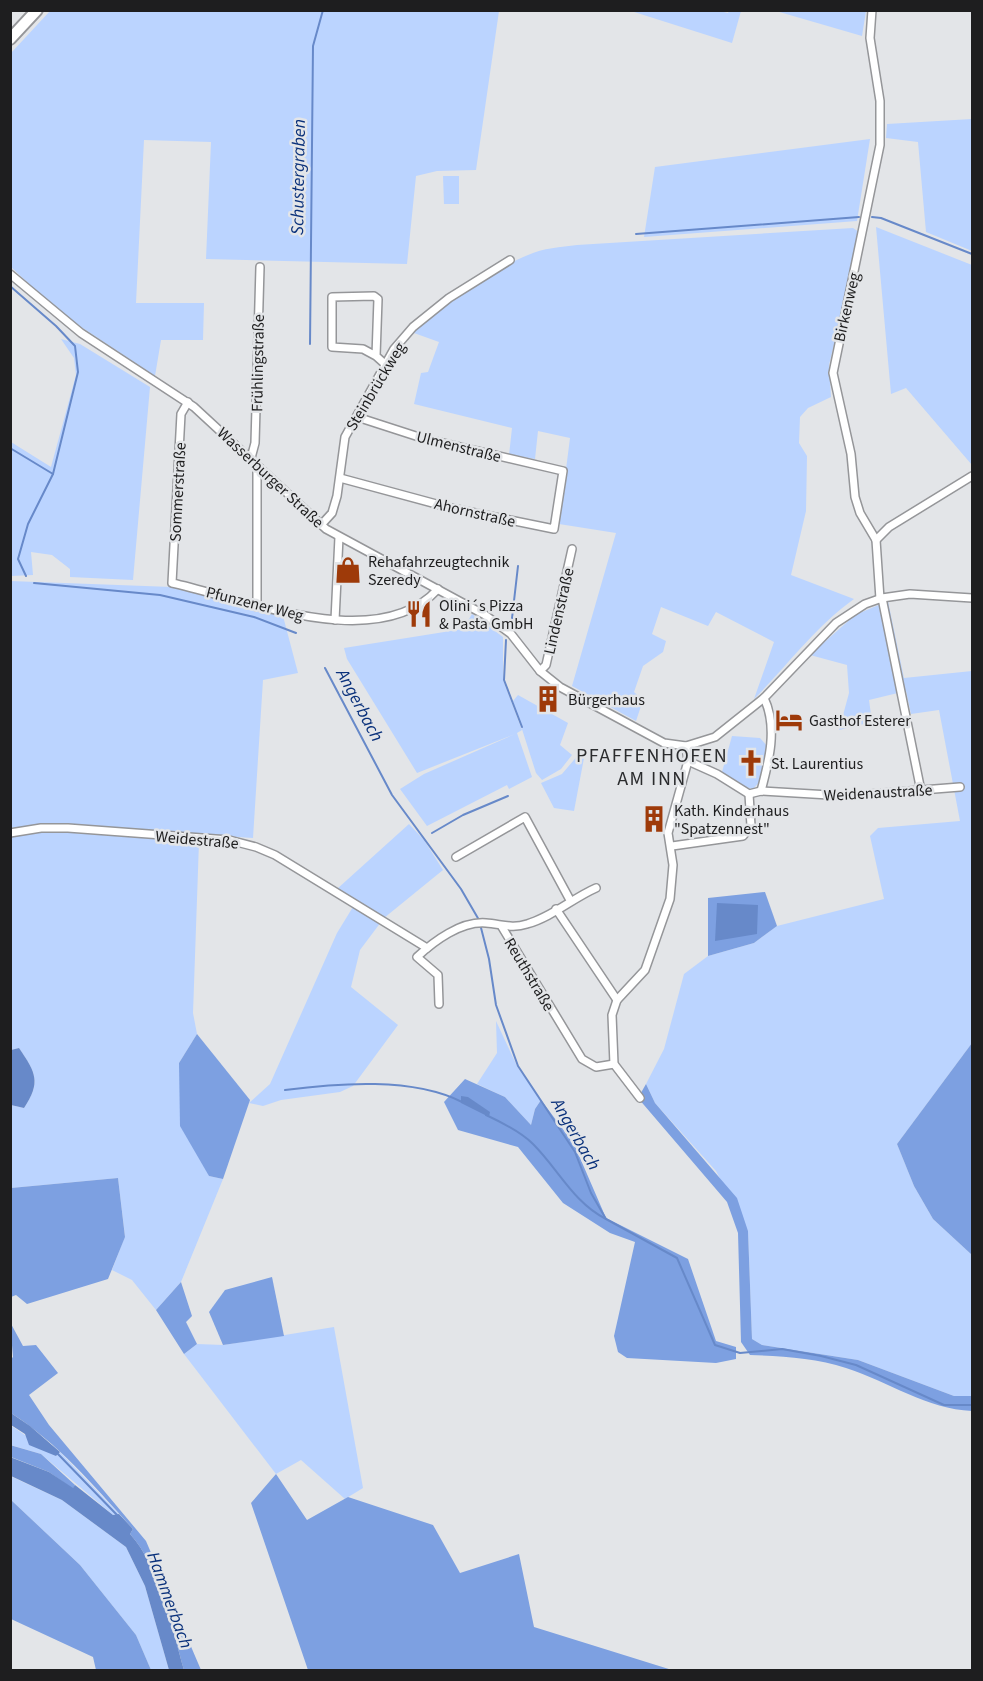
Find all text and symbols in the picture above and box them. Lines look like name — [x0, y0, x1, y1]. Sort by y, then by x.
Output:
water label: Schustergraben — [285, 119, 312, 235]
street label: Birkenweg — [828, 270, 866, 344]
street label: Frühlingstraße — [246, 314, 270, 412]
street label: Steinbrückweg — [341, 338, 411, 435]
street label: Wasserburger Straße — [212, 422, 329, 533]
street label: Ulmenstraße — [414, 426, 503, 468]
street label: Sommerstraße — [164, 442, 192, 542]
street label: Ahornstraße — [432, 493, 518, 533]
place label: Rehafahrzeugtechnik Szeredy — [368, 551, 509, 591]
shop icon: Rehafahrzeugtechnik Szeredy — [333, 555, 363, 585]
street label: Lindenstraße — [538, 566, 580, 657]
street label: Pfunzener Weg — [204, 581, 306, 627]
place label: Olini´s Pizza & Pasta GmbH — [439, 595, 534, 635]
restaurant icon: Olini´s Pizza & Pasta GmbH — [404, 599, 434, 629]
water label: Angerbach — [329, 663, 389, 746]
building icon: Bürgerhaus — [533, 684, 563, 714]
place label: Bürgerhaus — [568, 689, 645, 711]
hotel icon: Gasthof Esterer — [774, 705, 804, 735]
place label: Gasthof Esterer — [809, 710, 911, 732]
district label: PFAFFENHOFEN AM INN — [576, 742, 728, 793]
church icon: St. Laurentius — [736, 748, 766, 778]
place label: St. Laurentius — [771, 753, 864, 775]
street label: Weidenaustraße — [823, 779, 933, 807]
place label: Kath. Kinderhaus "Spatzennest" — [674, 800, 789, 840]
building icon: Kath. Kinderhaus "Spatzennest" — [639, 804, 669, 834]
street label: Weidestraße — [154, 825, 239, 855]
street label: Reuthstraße — [499, 934, 560, 1015]
water label: Angerbach — [544, 1093, 606, 1175]
water label: Hammerbach — [141, 1548, 199, 1652]

